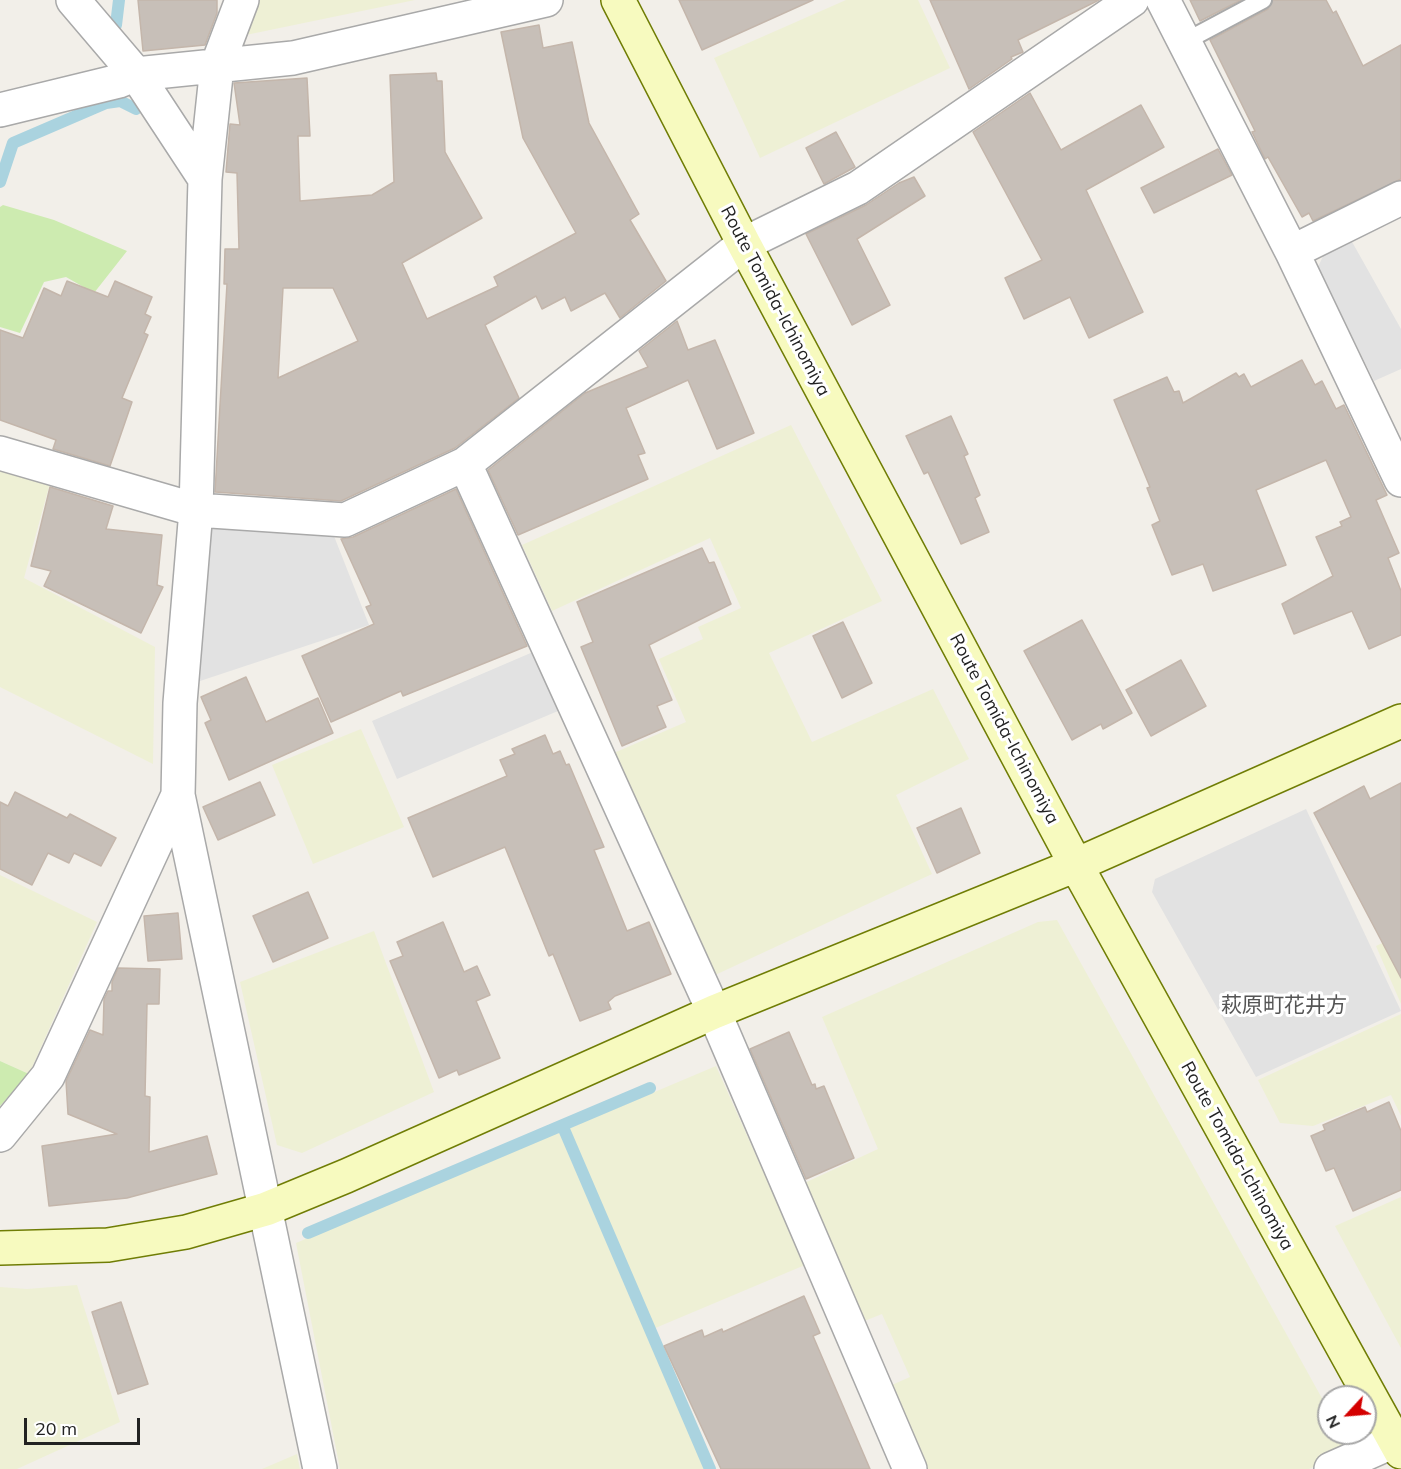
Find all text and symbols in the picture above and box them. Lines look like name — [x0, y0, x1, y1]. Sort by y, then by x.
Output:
street label: Route Tomida-Ichinomiya — [716, 202, 834, 400]
street label: Route Tomida-Ichinomiya — [945, 630, 1063, 828]
district label: 萩原町花井方 — [1221, 993, 1347, 1019]
street label: Route Tomida-Ichinomiya — [1176, 1058, 1298, 1254]
north arrow — [1317, 1385, 1377, 1445]
scale bar — [27, 1406, 142, 1444]
text: N — [1321, 1412, 1344, 1432]
text: 20 m — [35, 1417, 77, 1440]

